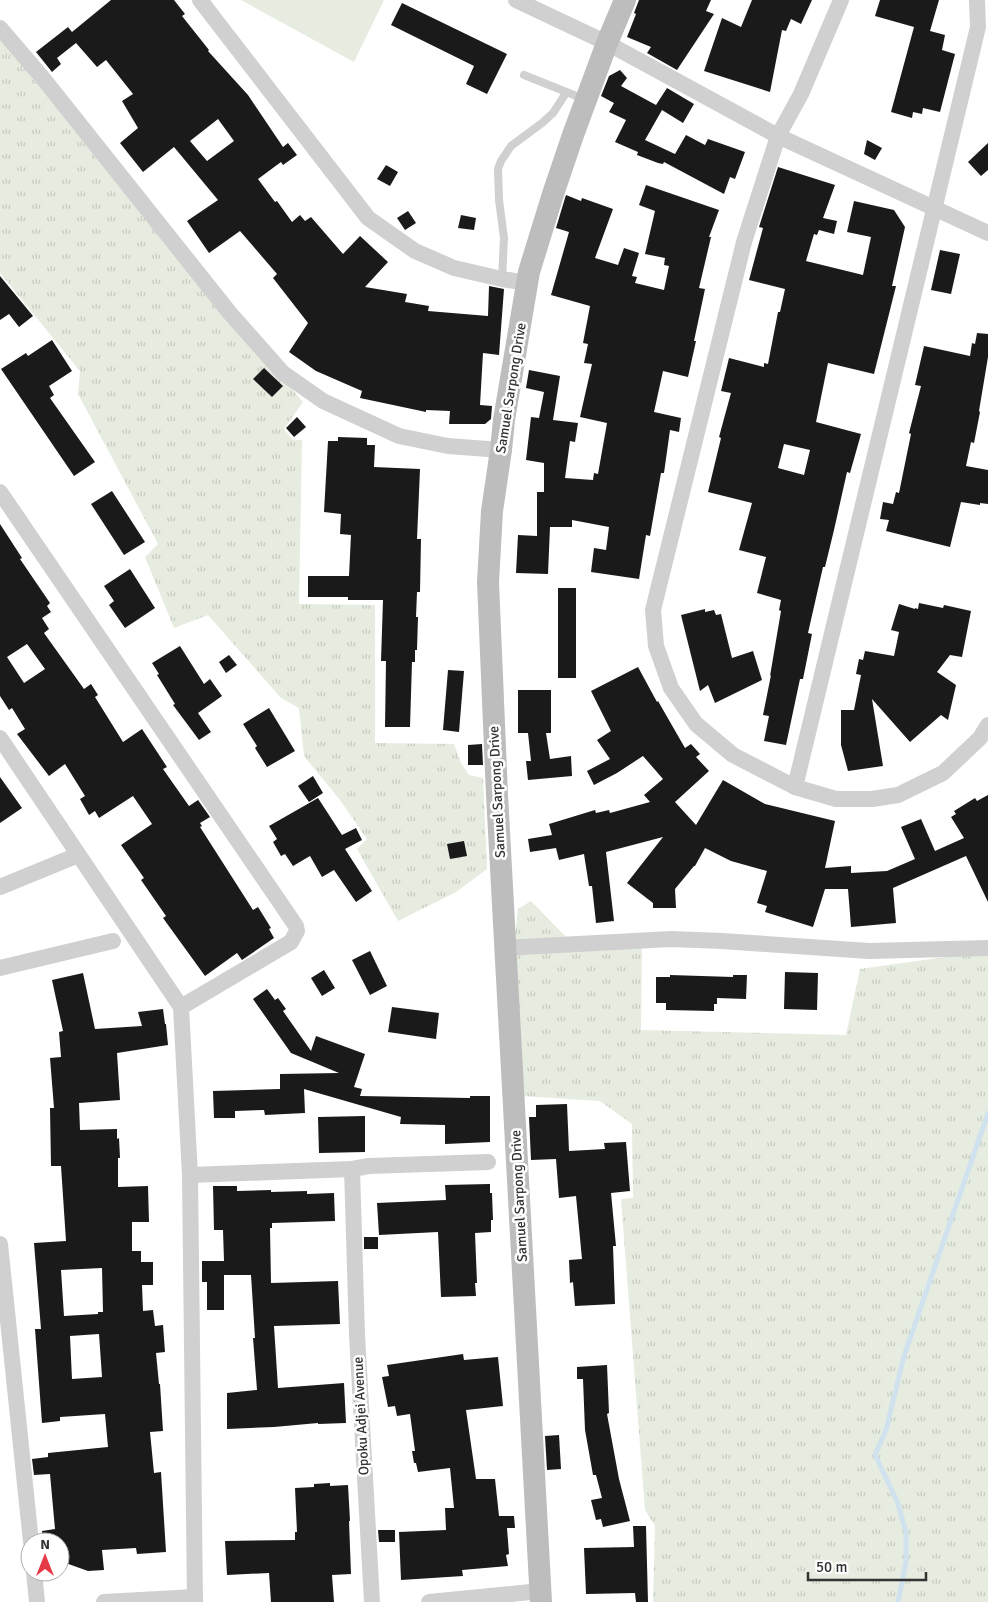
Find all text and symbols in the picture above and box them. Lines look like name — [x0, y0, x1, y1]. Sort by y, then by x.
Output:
street label: Samuel Sarpong Drive — [492, 321, 530, 455]
street label: Samuel Sarpong Drive — [485, 726, 509, 858]
street label: Samuel Sarpong Drive — [507, 1130, 531, 1262]
street label: Opoku Adjei Avenue — [349, 1356, 373, 1476]
north arrow — [20, 1532, 70, 1582]
text: N — [40, 1536, 50, 1553]
scale bar — [808, 1550, 926, 1582]
text: 50 m — [816, 1558, 847, 1576]

